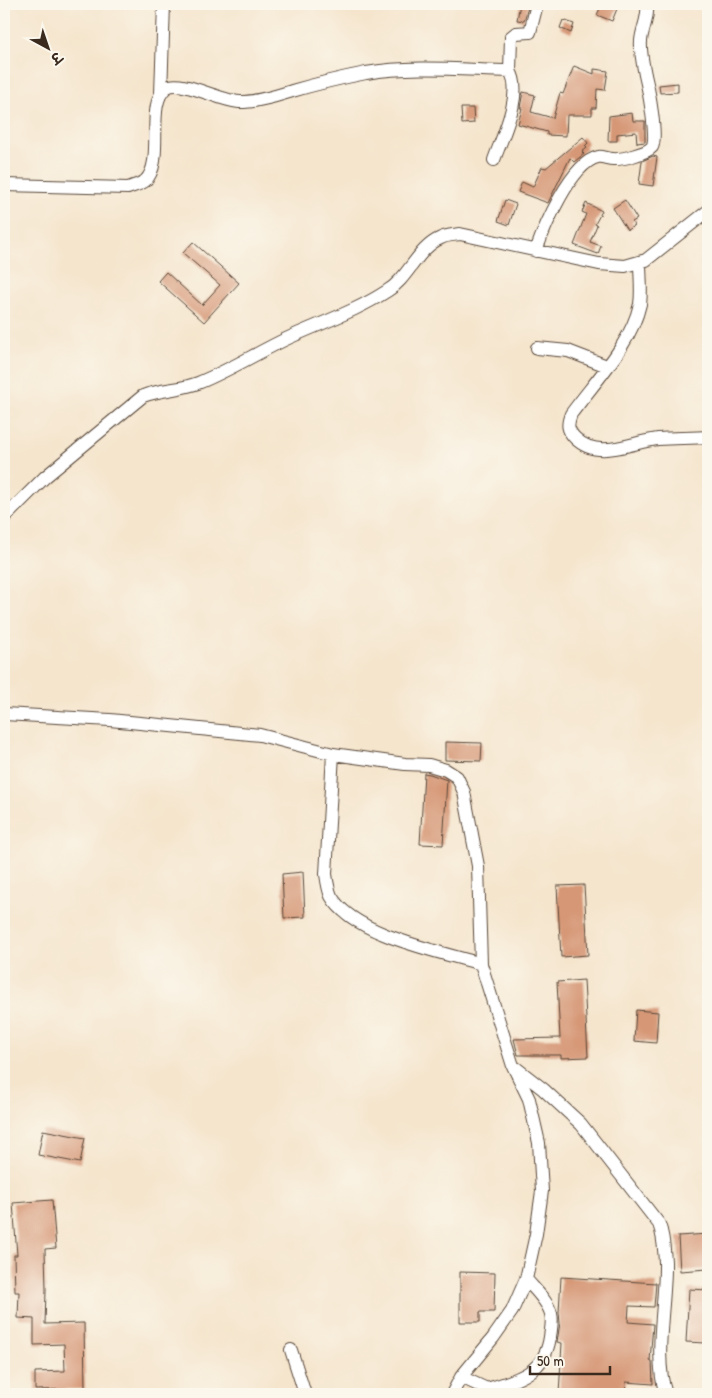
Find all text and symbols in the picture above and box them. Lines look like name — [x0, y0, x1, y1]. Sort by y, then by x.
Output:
north arrow — [22, 22, 72, 72]
text: उ — [46, 47, 68, 70]
scale bar — [530, 1343, 610, 1375]
text: 50 m — [537, 1350, 564, 1371]

